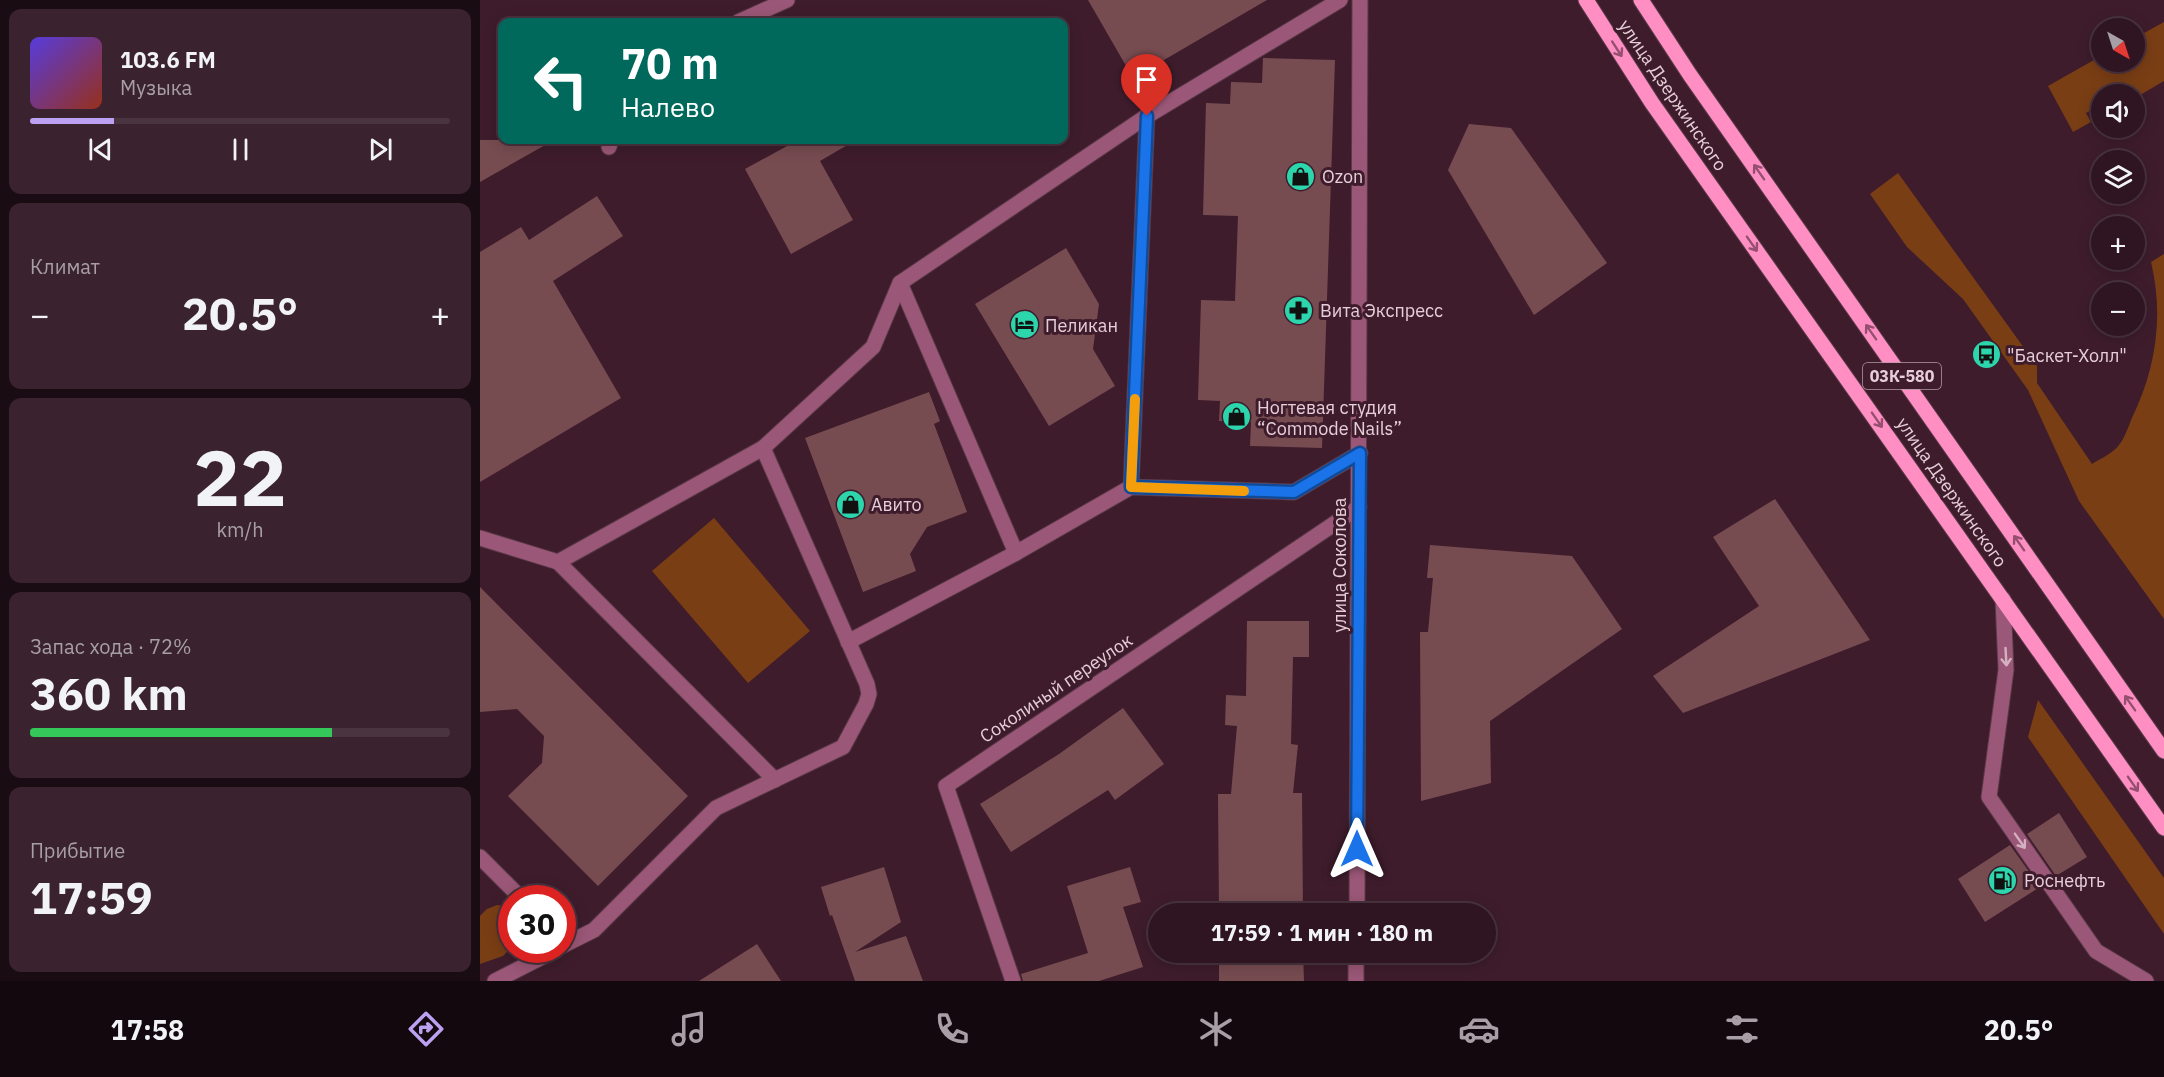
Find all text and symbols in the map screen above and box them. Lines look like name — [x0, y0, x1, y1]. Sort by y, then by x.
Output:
street label: улица Дзержинского — [1614, 15, 1732, 175]
north arrow — [2091, 18, 2145, 72]
map controls — [2091, 18, 2145, 336]
text: 70 m — [621, 36, 719, 91]
one-way arrow — [1612, 40, 1624, 57]
icon: left — [522, 42, 600, 120]
text: 103.6 FM — [120, 45, 216, 74]
pin — [1121, 54, 1172, 116]
icon: arrive — [1130, 63, 1163, 96]
text: Музыка — [120, 74, 192, 101]
button: sound — [2091, 84, 2145, 138]
text: Налево — [621, 89, 715, 124]
icon: previous — [84, 133, 117, 166]
icon: pause — [224, 133, 257, 166]
icon: next — [364, 133, 397, 166]
button: layers — [2091, 150, 2145, 204]
shop icon: Ozon — [1285, 160, 1317, 192]
place label: Ozon — [1322, 165, 1363, 188]
one-way arrow — [1753, 165, 1765, 181]
button: + — [2091, 216, 2145, 270]
one-way arrow — [1746, 236, 1758, 252]
text: Климат — [30, 253, 100, 280]
button: − — [2091, 282, 2145, 336]
text: 20.5° — [182, 284, 298, 342]
text: − — [30, 293, 50, 336]
text: + — [430, 293, 450, 336]
pharmacy icon: Вита Экспресс — [1283, 294, 1315, 326]
place label: Вита Экспресс — [1320, 299, 1443, 322]
hotel icon: Пеликан — [1008, 309, 1040, 341]
place label: Пеликан — [1045, 314, 1118, 337]
one-way arrow — [1865, 324, 1877, 340]
bus stop icon: "Баскет-Холл" — [1970, 339, 2002, 371]
place label: "Баскет-Холл" — [2007, 344, 2127, 367]
road number: 03К-580 — [1863, 363, 1941, 389]
place label: Ногтевая студия “Commode Nails” — [1257, 396, 1402, 440]
shop icon: Ногтевая студия “Commode Nails” — [1220, 401, 1252, 433]
one-way arrow — [1871, 412, 1883, 428]
street label: улица Дзержинского — [1892, 413, 2012, 571]
text: 22 — [193, 426, 287, 527]
shop icon: Авито — [834, 488, 866, 520]
place label: Авито — [871, 493, 922, 516]
street label: улица Соколова — [1328, 497, 1351, 632]
text: km/h — [216, 516, 264, 543]
one-way arrow — [2013, 536, 2025, 552]
street label: Соколиный переулок — [975, 628, 1137, 748]
text: Запас хода · 72% — [30, 633, 192, 660]
one-way arrow — [2000, 647, 2011, 667]
text: 360 km — [30, 664, 188, 722]
one-way arrow — [2124, 695, 2136, 712]
one-way arrow — [2127, 776, 2139, 792]
position arrow — [1325, 817, 1389, 881]
one-way arrow — [2014, 833, 2026, 849]
text: Прибытие — [30, 837, 125, 864]
fuel station icon: Роснефть — [1987, 864, 2019, 896]
text: 17:59 — [30, 868, 153, 926]
place label: Роснефть — [2024, 869, 2105, 892]
speed limit sign: 30 — [498, 885, 576, 963]
text: 17:59 · 1 мин · 180 m — [1211, 918, 1433, 947]
icon: directions — [405, 1008, 447, 1050]
icon: music — [668, 1008, 710, 1050]
icon: phone — [931, 1008, 973, 1050]
icon: climate — [1195, 1008, 1237, 1050]
icon: car — [1458, 1008, 1500, 1050]
icon: filters — [1721, 1008, 1763, 1050]
text: 17:58 — [111, 1012, 184, 1047]
text: 20.5° — [1984, 1012, 2053, 1047]

